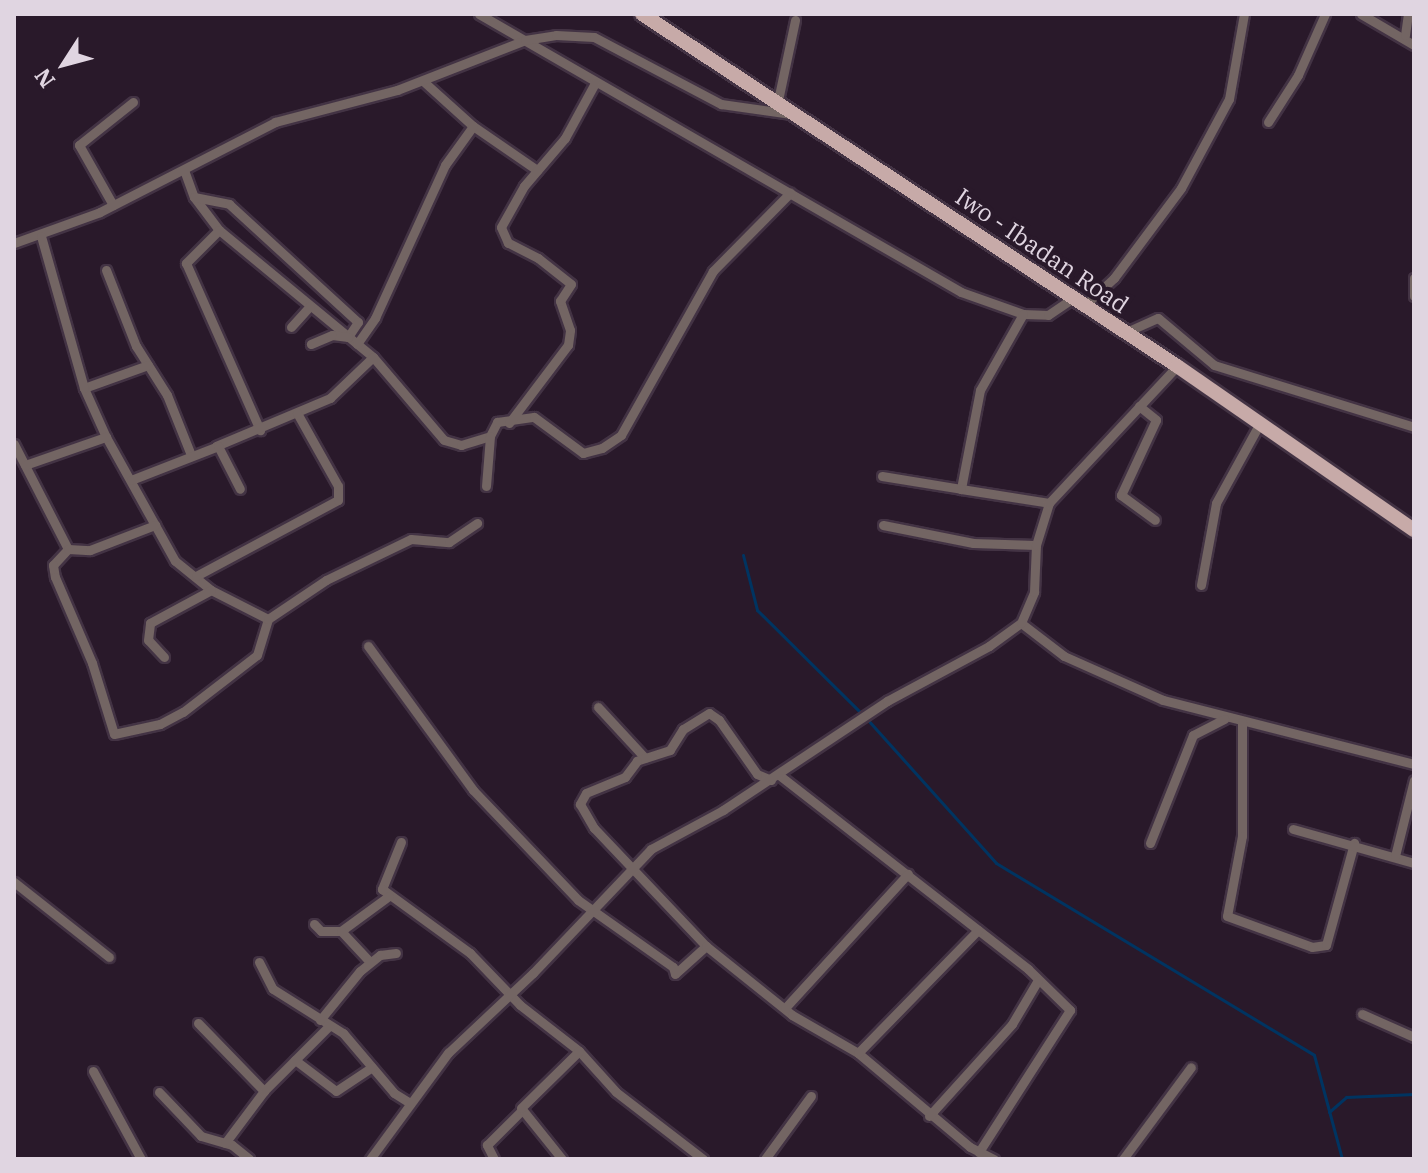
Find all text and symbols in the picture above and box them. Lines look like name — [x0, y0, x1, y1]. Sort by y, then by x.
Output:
north arrow — [24, 24, 104, 104]
text: N — [27, 63, 61, 94]
street label: Iwo - Ibadan Road — [950, 182, 1134, 320]

